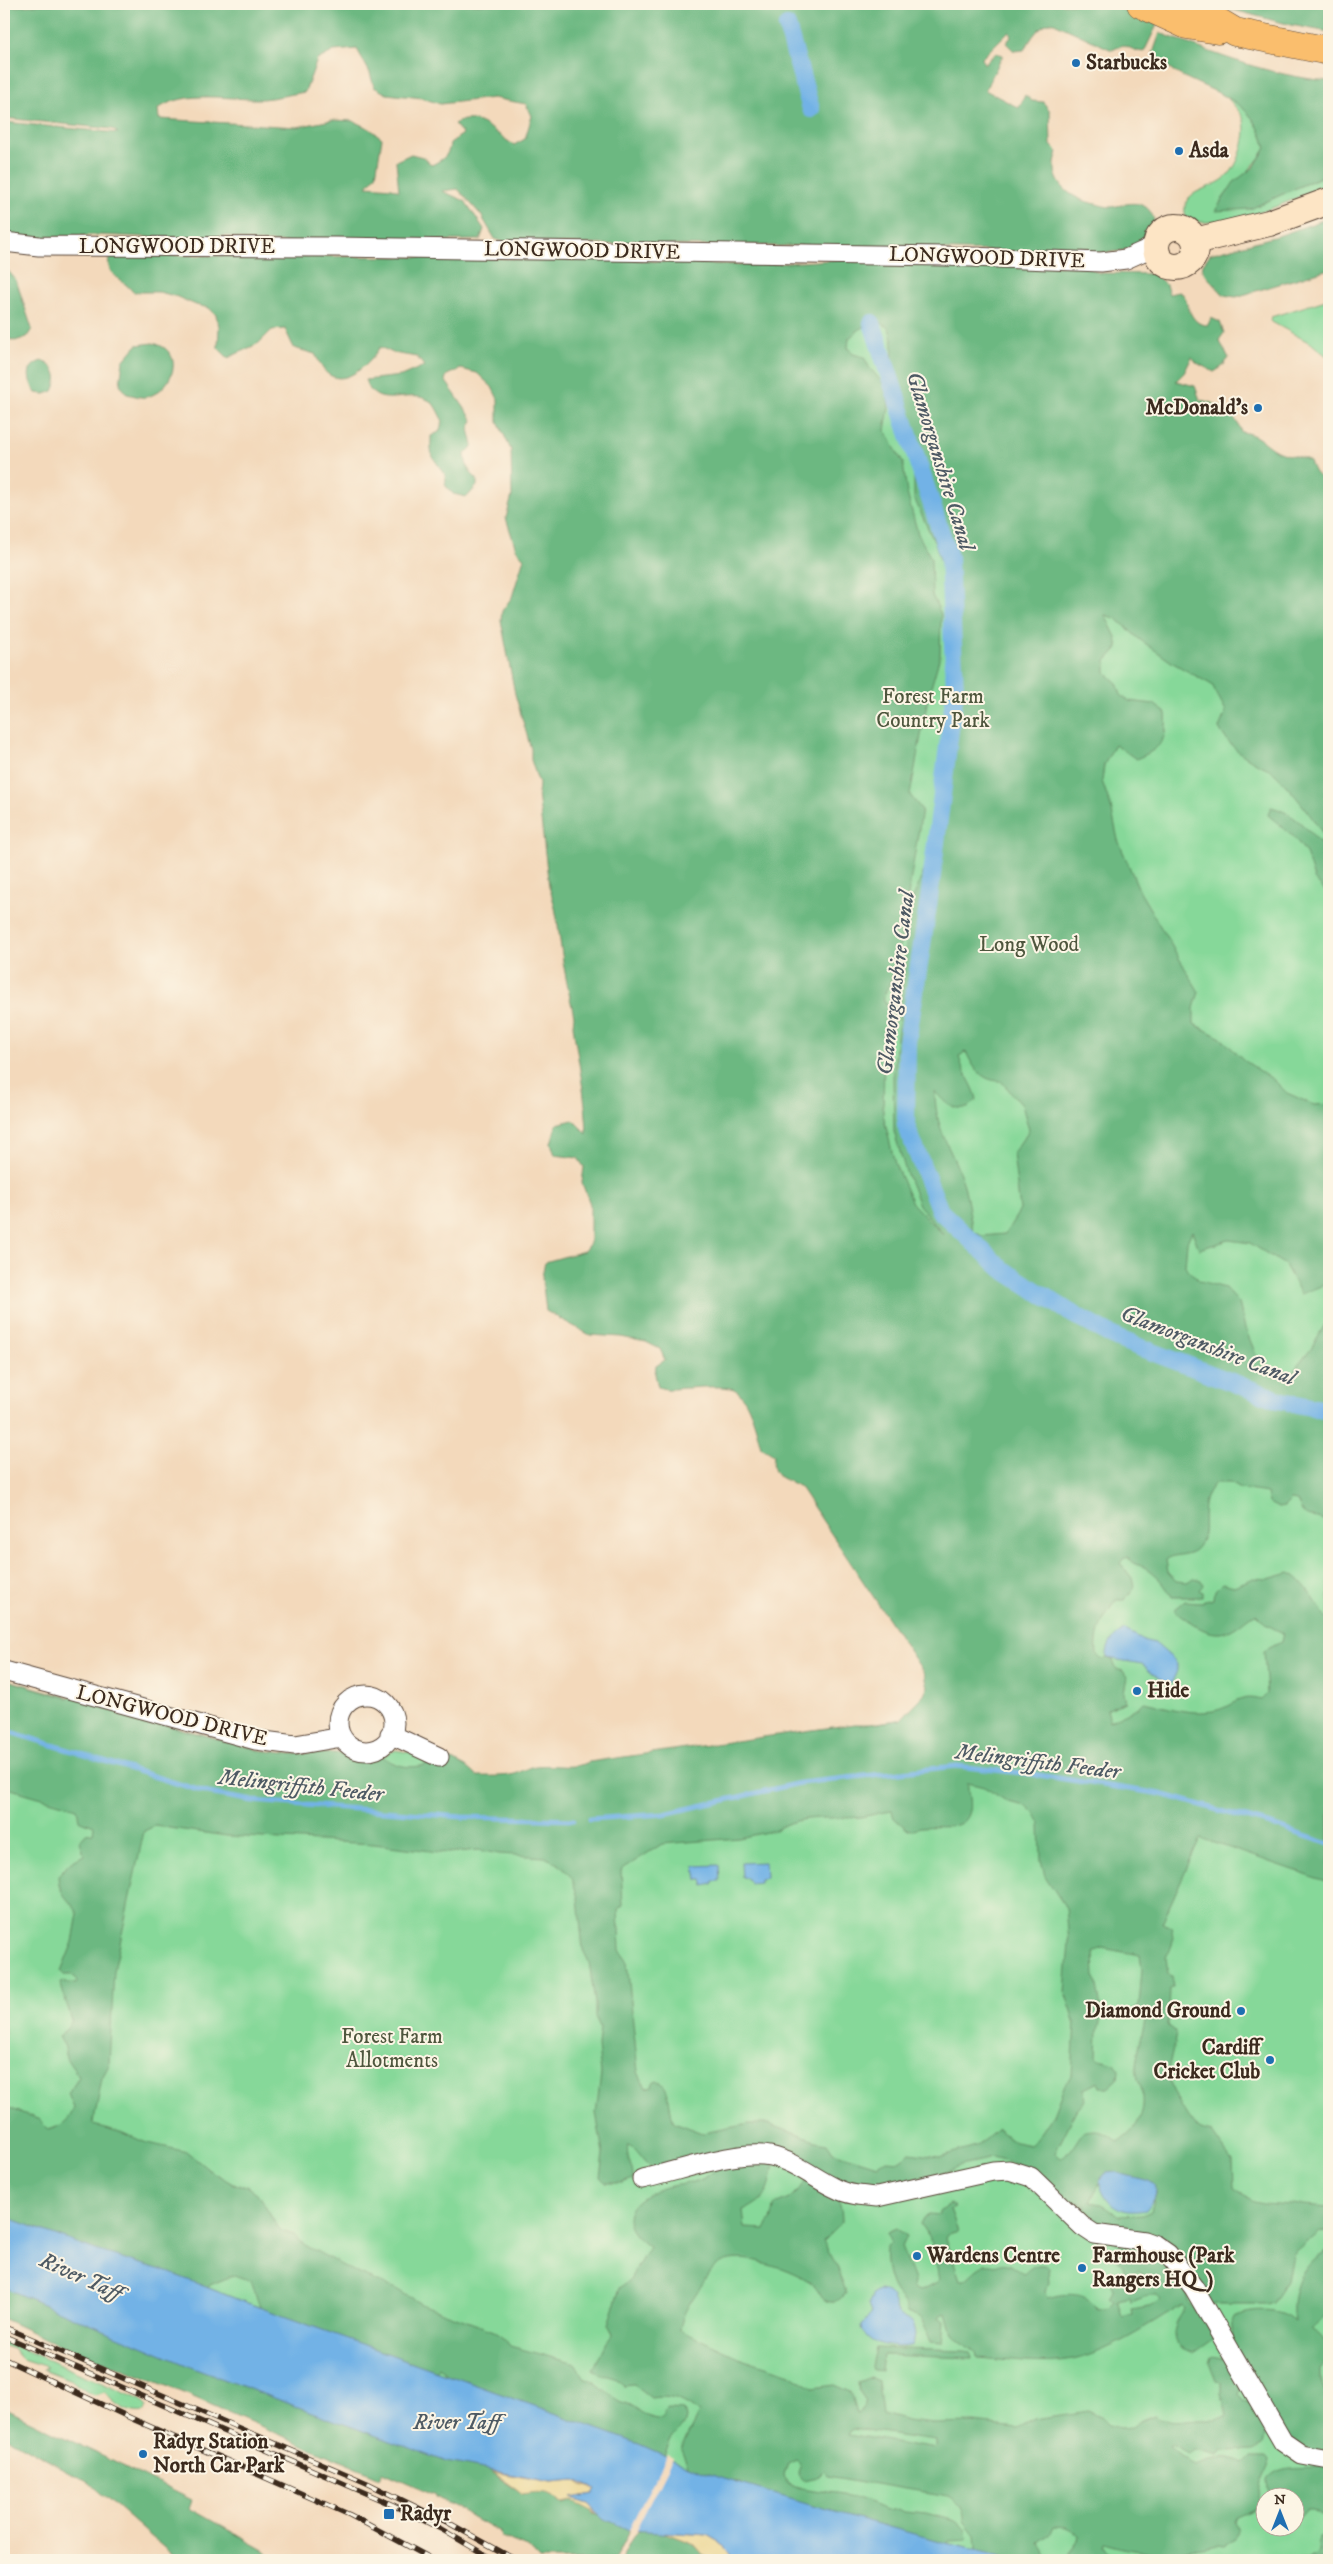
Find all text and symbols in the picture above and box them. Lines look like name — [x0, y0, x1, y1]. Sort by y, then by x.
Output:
place label: Starbucks — [1086, 50, 1167, 76]
marker: Starbucks — [1070, 57, 1082, 69]
place label: Asda — [1188, 138, 1230, 164]
marker: Asda — [1173, 145, 1185, 157]
street label: LONGWOOD DRIVE — [79, 234, 275, 260]
street label: LONGWOOD DRIVE — [484, 236, 680, 266]
street label: LONGWOOD DRIVE — [888, 242, 1086, 274]
water label: Glamorganshire Canal — [900, 368, 981, 556]
place label: McDonald's — [1145, 395, 1248, 421]
marker: McDonald's — [1252, 402, 1264, 414]
park label: Forest Farm Country Park — [876, 684, 990, 734]
water label: Glamorganshire Canal — [871, 887, 921, 1077]
park label: Long Wood — [979, 932, 1080, 958]
water label: Glamorganshire Canal — [1117, 1300, 1301, 1393]
place label: Hide — [1147, 1678, 1190, 1704]
street label: LONGWOOD DRIVE — [74, 1680, 271, 1752]
marker: Hide — [1131, 1685, 1143, 1697]
water label: Melingriffith Feeder — [952, 1738, 1124, 1786]
water label: Melingriffith Feeder — [215, 1764, 387, 1808]
place label: Diamond Ground — [1085, 1998, 1232, 2024]
marker: Diamond Ground — [1235, 2005, 1247, 2017]
park label: Forest Farm Allotments — [341, 2024, 443, 2074]
place label: Cardiff Cricket Club — [1154, 2035, 1264, 2085]
marker: Cardiff Cricket Club — [1264, 2054, 1276, 2066]
place label: Wardens Centre — [926, 2243, 1060, 2269]
place label: Farmhouse (Park Rangers HQ) — [1092, 2243, 1235, 2293]
water label: River Taff — [35, 2246, 132, 2310]
marker: Wardens Centre — [911, 2250, 923, 2262]
marker: Farmhouse (Park Rangers HQ) — [1076, 2262, 1088, 2274]
water label: River Taff — [412, 2409, 507, 2436]
place label: Radyr Station North Car Park — [153, 2429, 285, 2479]
marker: Radyr Station North Car Park — [137, 2448, 149, 2460]
north arrow — [1256, 2486, 1306, 2536]
text: N — [1274, 2491, 1286, 2509]
place label: Radyr — [400, 2501, 452, 2527]
marker: Radyr — [382, 2507, 396, 2521]

